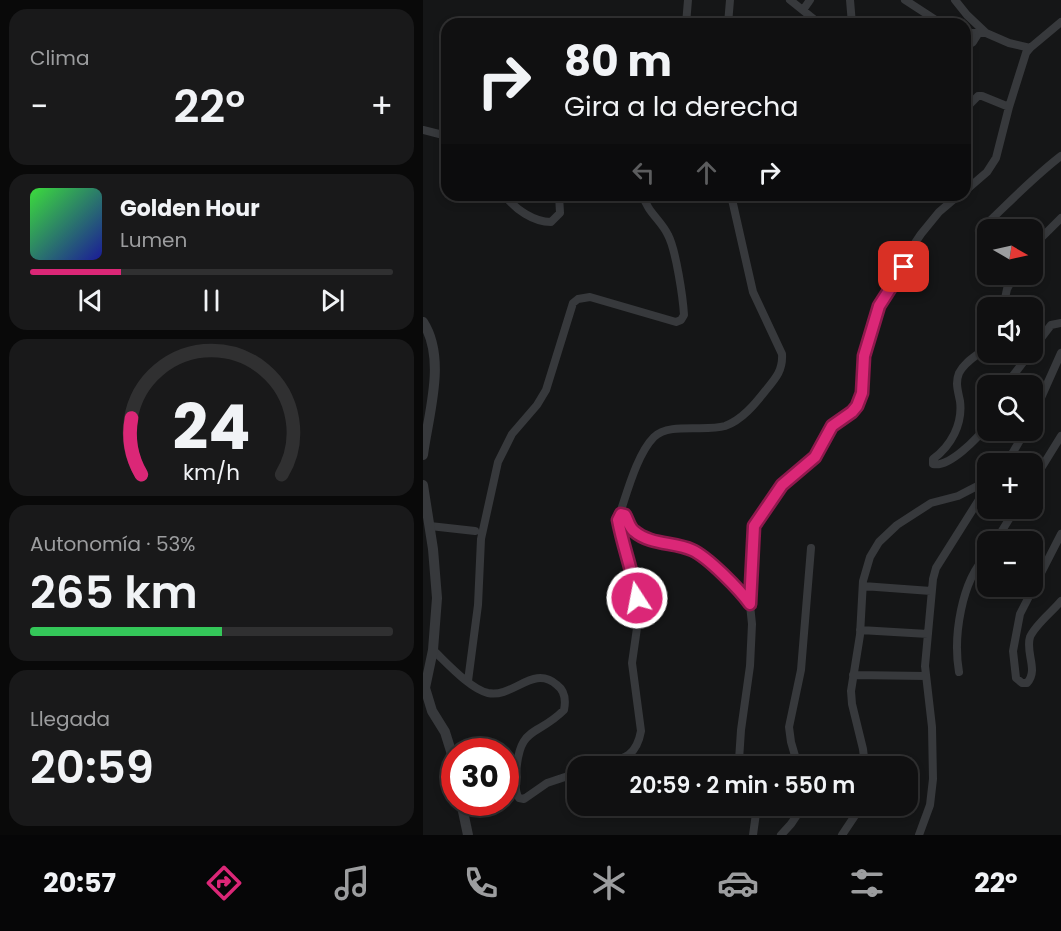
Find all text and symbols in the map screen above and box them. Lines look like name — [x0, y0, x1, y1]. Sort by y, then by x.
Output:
text: 80 m — [564, 32, 672, 91]
icon: right — [465, 42, 543, 120]
text: Clima — [30, 44, 89, 72]
text: 22° — [174, 75, 245, 138]
text: − — [30, 83, 48, 130]
text: + — [370, 83, 393, 130]
text: Gira a la derecha — [564, 88, 798, 125]
icon: left — [627, 156, 660, 189]
icon: ahead — [690, 156, 723, 189]
icon: right — [753, 156, 786, 189]
text: Golden Hour — [120, 193, 260, 224]
north arrow — [977, 219, 1043, 285]
map controls — [977, 219, 1043, 597]
text: Lumen — [120, 226, 187, 254]
pin — [878, 241, 929, 292]
icon: arrive — [887, 250, 920, 283]
icon: previous — [74, 284, 107, 317]
icon: pause — [195, 284, 228, 317]
icon: next — [316, 284, 349, 317]
button: sound — [977, 297, 1043, 363]
button: search — [977, 375, 1043, 441]
text: 24 — [173, 383, 250, 471]
button: + — [977, 453, 1043, 519]
text: km/h — [183, 457, 240, 488]
text: Autonomía · 53% — [30, 530, 195, 558]
button: − — [977, 531, 1043, 597]
text: 265 km — [30, 561, 198, 624]
position arrow — [605, 566, 669, 630]
text: Llegada — [30, 705, 110, 733]
text: 20:59 — [30, 736, 154, 799]
speed limit sign: 30 — [441, 738, 519, 816]
text: 20:59 · 2 min · 550 m — [630, 770, 855, 801]
icon: directions — [203, 862, 245, 904]
icon: music — [331, 862, 373, 904]
icon: phone — [460, 862, 502, 904]
icon: climate — [588, 862, 630, 904]
icon: car — [717, 862, 759, 904]
icon: filters — [846, 862, 888, 904]
text: 20:57 — [43, 864, 116, 901]
text: 22° — [974, 864, 1018, 901]

